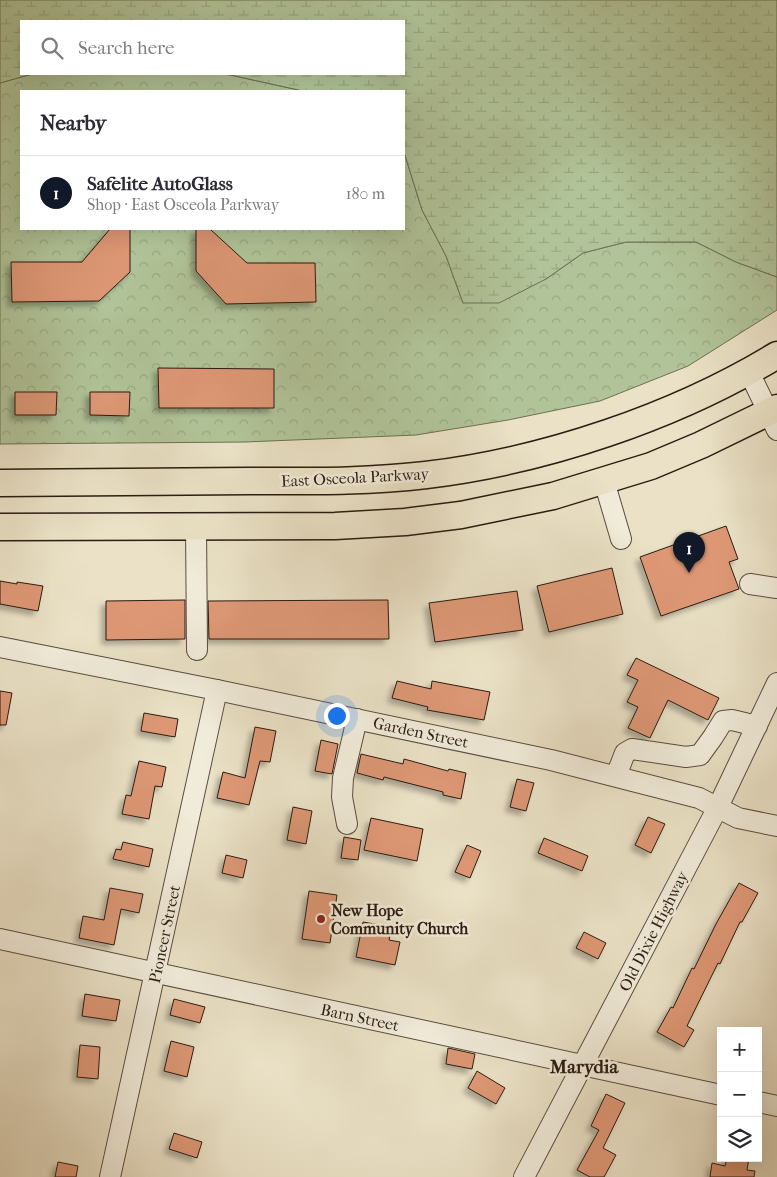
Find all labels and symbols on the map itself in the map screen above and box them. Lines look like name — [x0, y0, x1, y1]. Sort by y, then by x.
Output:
street label: East Osceola Parkway — [281, 464, 430, 491]
pin: 1 — [673, 532, 705, 573]
your location — [324, 703, 350, 729]
street label: Garden Street — [372, 713, 471, 752]
street label: Old Dixie Highway — [615, 868, 692, 994]
street label: Pioneer Street — [145, 883, 184, 985]
place label: New Hope Community Church — [331, 901, 469, 939]
marker: New Hope Community Church — [315, 913, 327, 925]
street label: Barn Street — [319, 1000, 401, 1035]
district label: Marydia — [549, 1056, 619, 1078]

